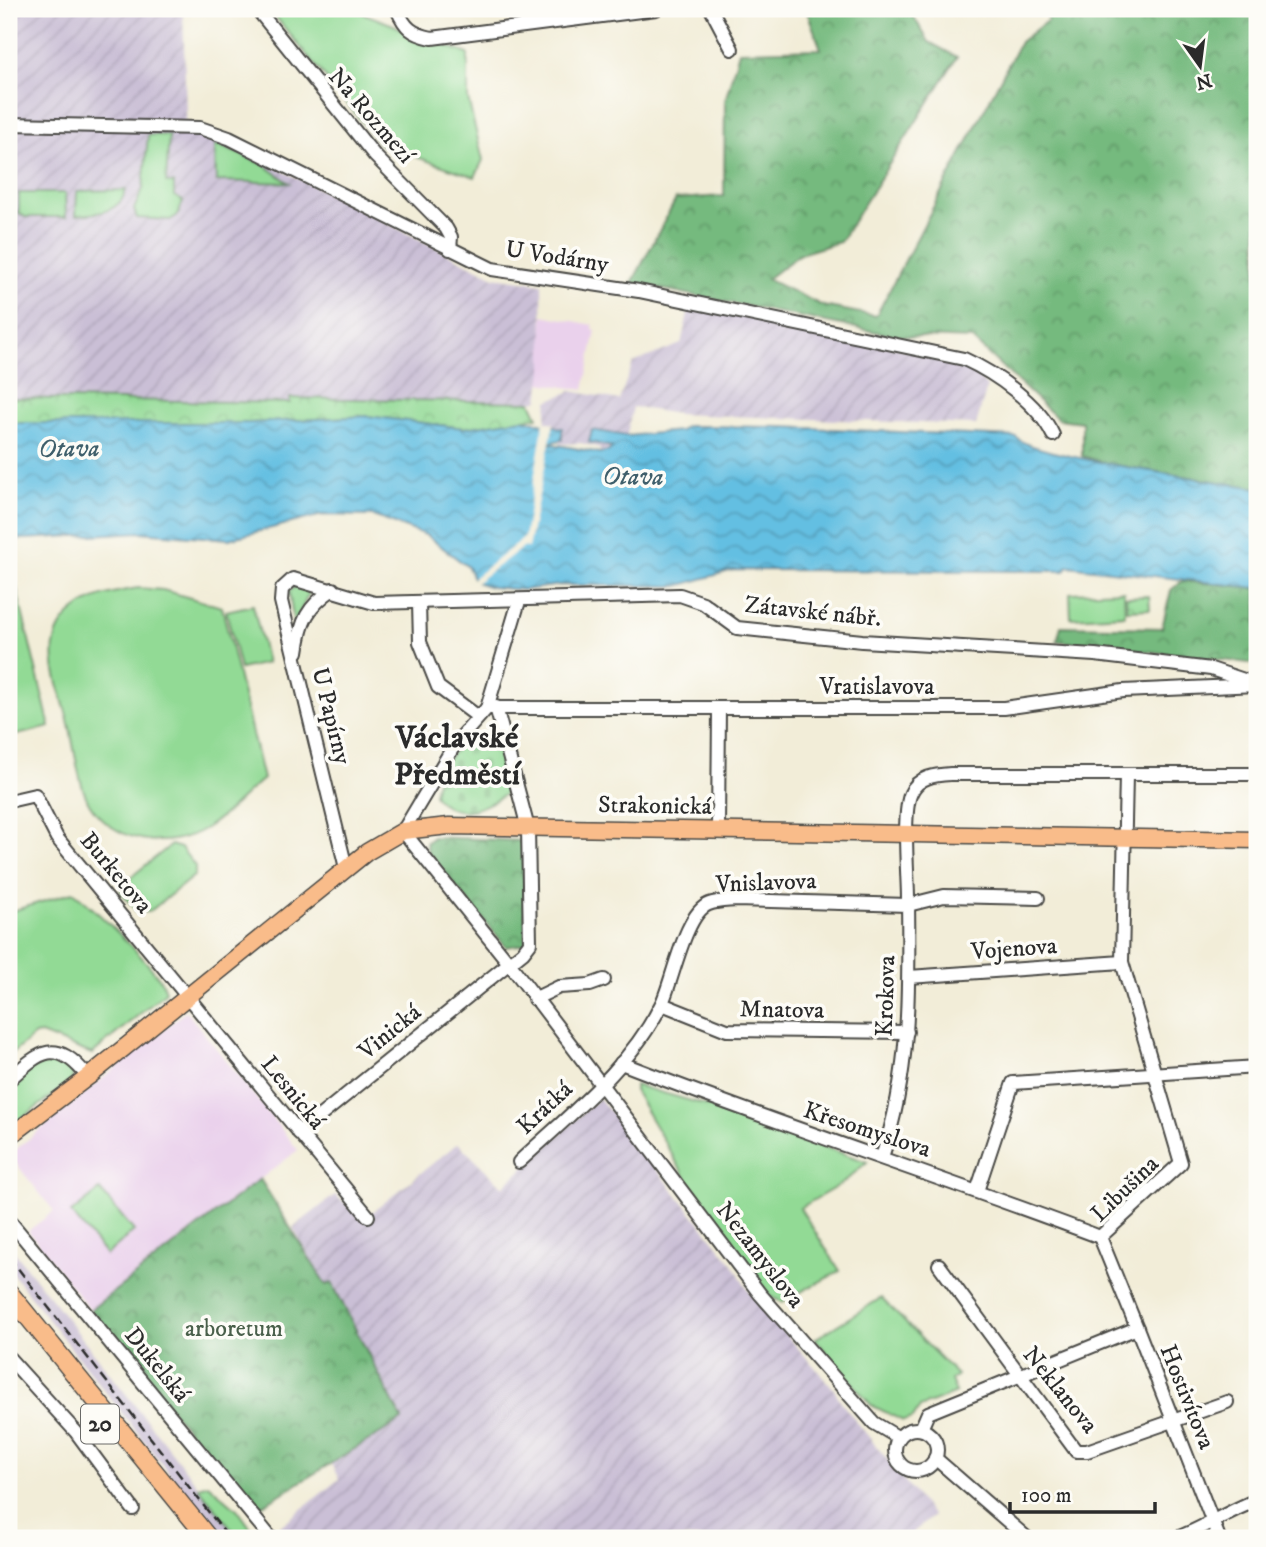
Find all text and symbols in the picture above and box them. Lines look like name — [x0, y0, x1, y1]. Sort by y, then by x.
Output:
north arrow — [1164, 32, 1234, 102]
street label: Na Rozmezí — [321, 62, 422, 171]
text: N — [1193, 68, 1214, 94]
street label: U Vodárny — [503, 234, 611, 280]
water label: Otava — [38, 432, 100, 466]
water label: Otava — [602, 460, 664, 494]
street label: Zátavské nábř. — [743, 590, 883, 634]
street label: U Papírny — [304, 664, 358, 768]
street label: Vratislavova — [818, 672, 935, 702]
district label: Václavské Předměstí — [394, 718, 523, 795]
street label: Strakonická — [598, 790, 713, 822]
street label: Burketova — [73, 826, 159, 921]
street label: Vnislavova — [714, 866, 818, 900]
street label: Vojenova — [969, 931, 1059, 967]
street label: Krokova — [870, 954, 902, 1037]
street label: Mnatova — [739, 994, 825, 1026]
street label: Vinická — [352, 997, 428, 1067]
street label: Lesnická — [254, 1050, 332, 1137]
street label: Krátká — [511, 1074, 580, 1141]
street label: Křesomyslova — [799, 1095, 935, 1165]
street label: Libušina — [1085, 1149, 1166, 1229]
street label: Nezamyslova — [709, 1196, 811, 1315]
park label: arboretum — [185, 1314, 283, 1344]
street label: Dukelská — [118, 1321, 197, 1409]
street label: Neklanova — [1016, 1340, 1105, 1440]
street label: Hostivítova — [1152, 1340, 1222, 1454]
road number: 20 — [81, 1404, 119, 1443]
scale bar — [1010, 1470, 1156, 1514]
text: 100 m — [1021, 1483, 1072, 1509]

